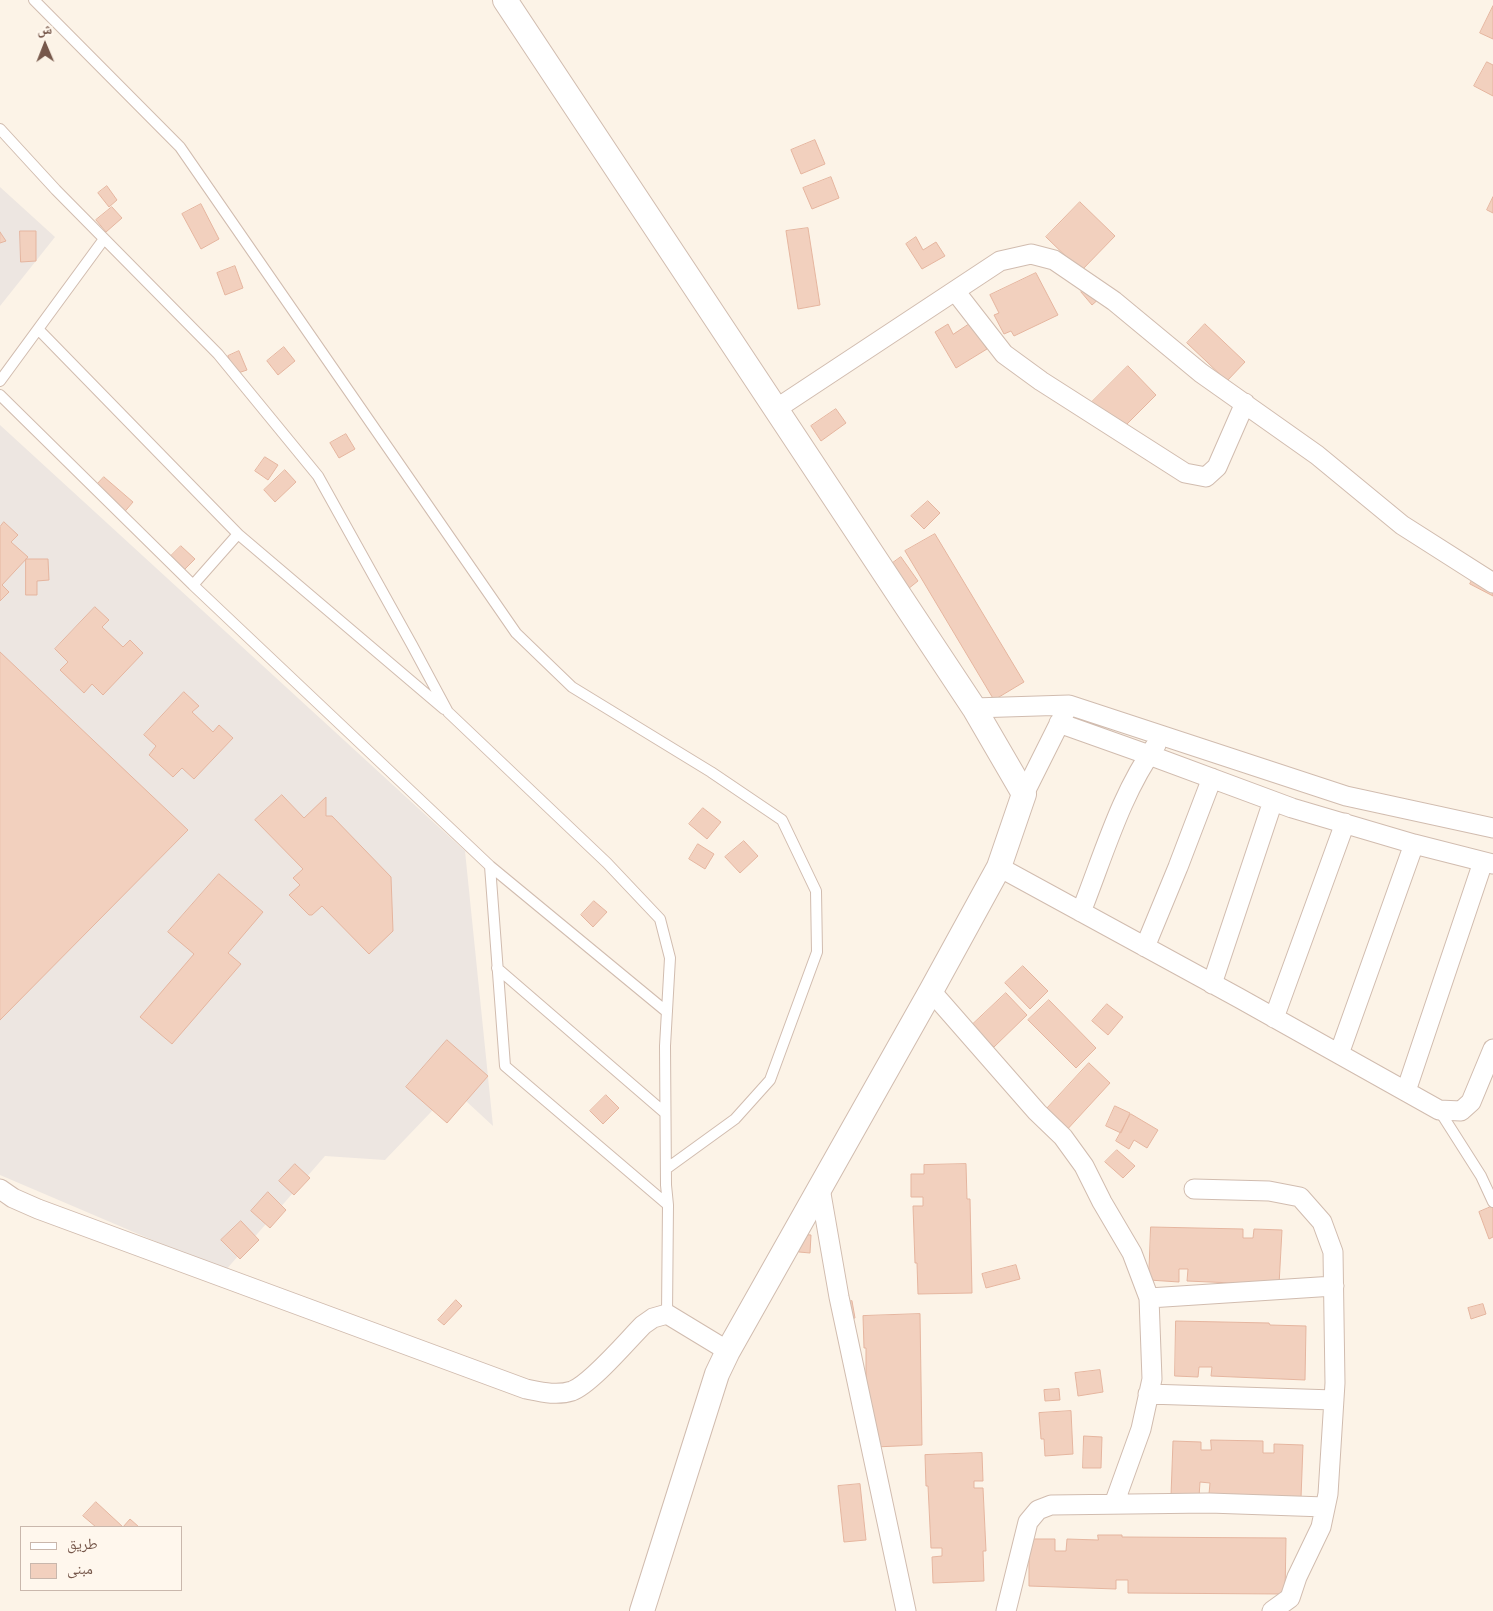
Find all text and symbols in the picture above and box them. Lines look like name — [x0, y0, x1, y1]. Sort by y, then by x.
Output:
north arrow — [20, 20, 70, 70]
text: ش — [37, 21, 52, 38]
legend — [20, 1526, 182, 1591]
text: طريق — [67, 1535, 98, 1554]
text: مبنى — [67, 1560, 93, 1579]

